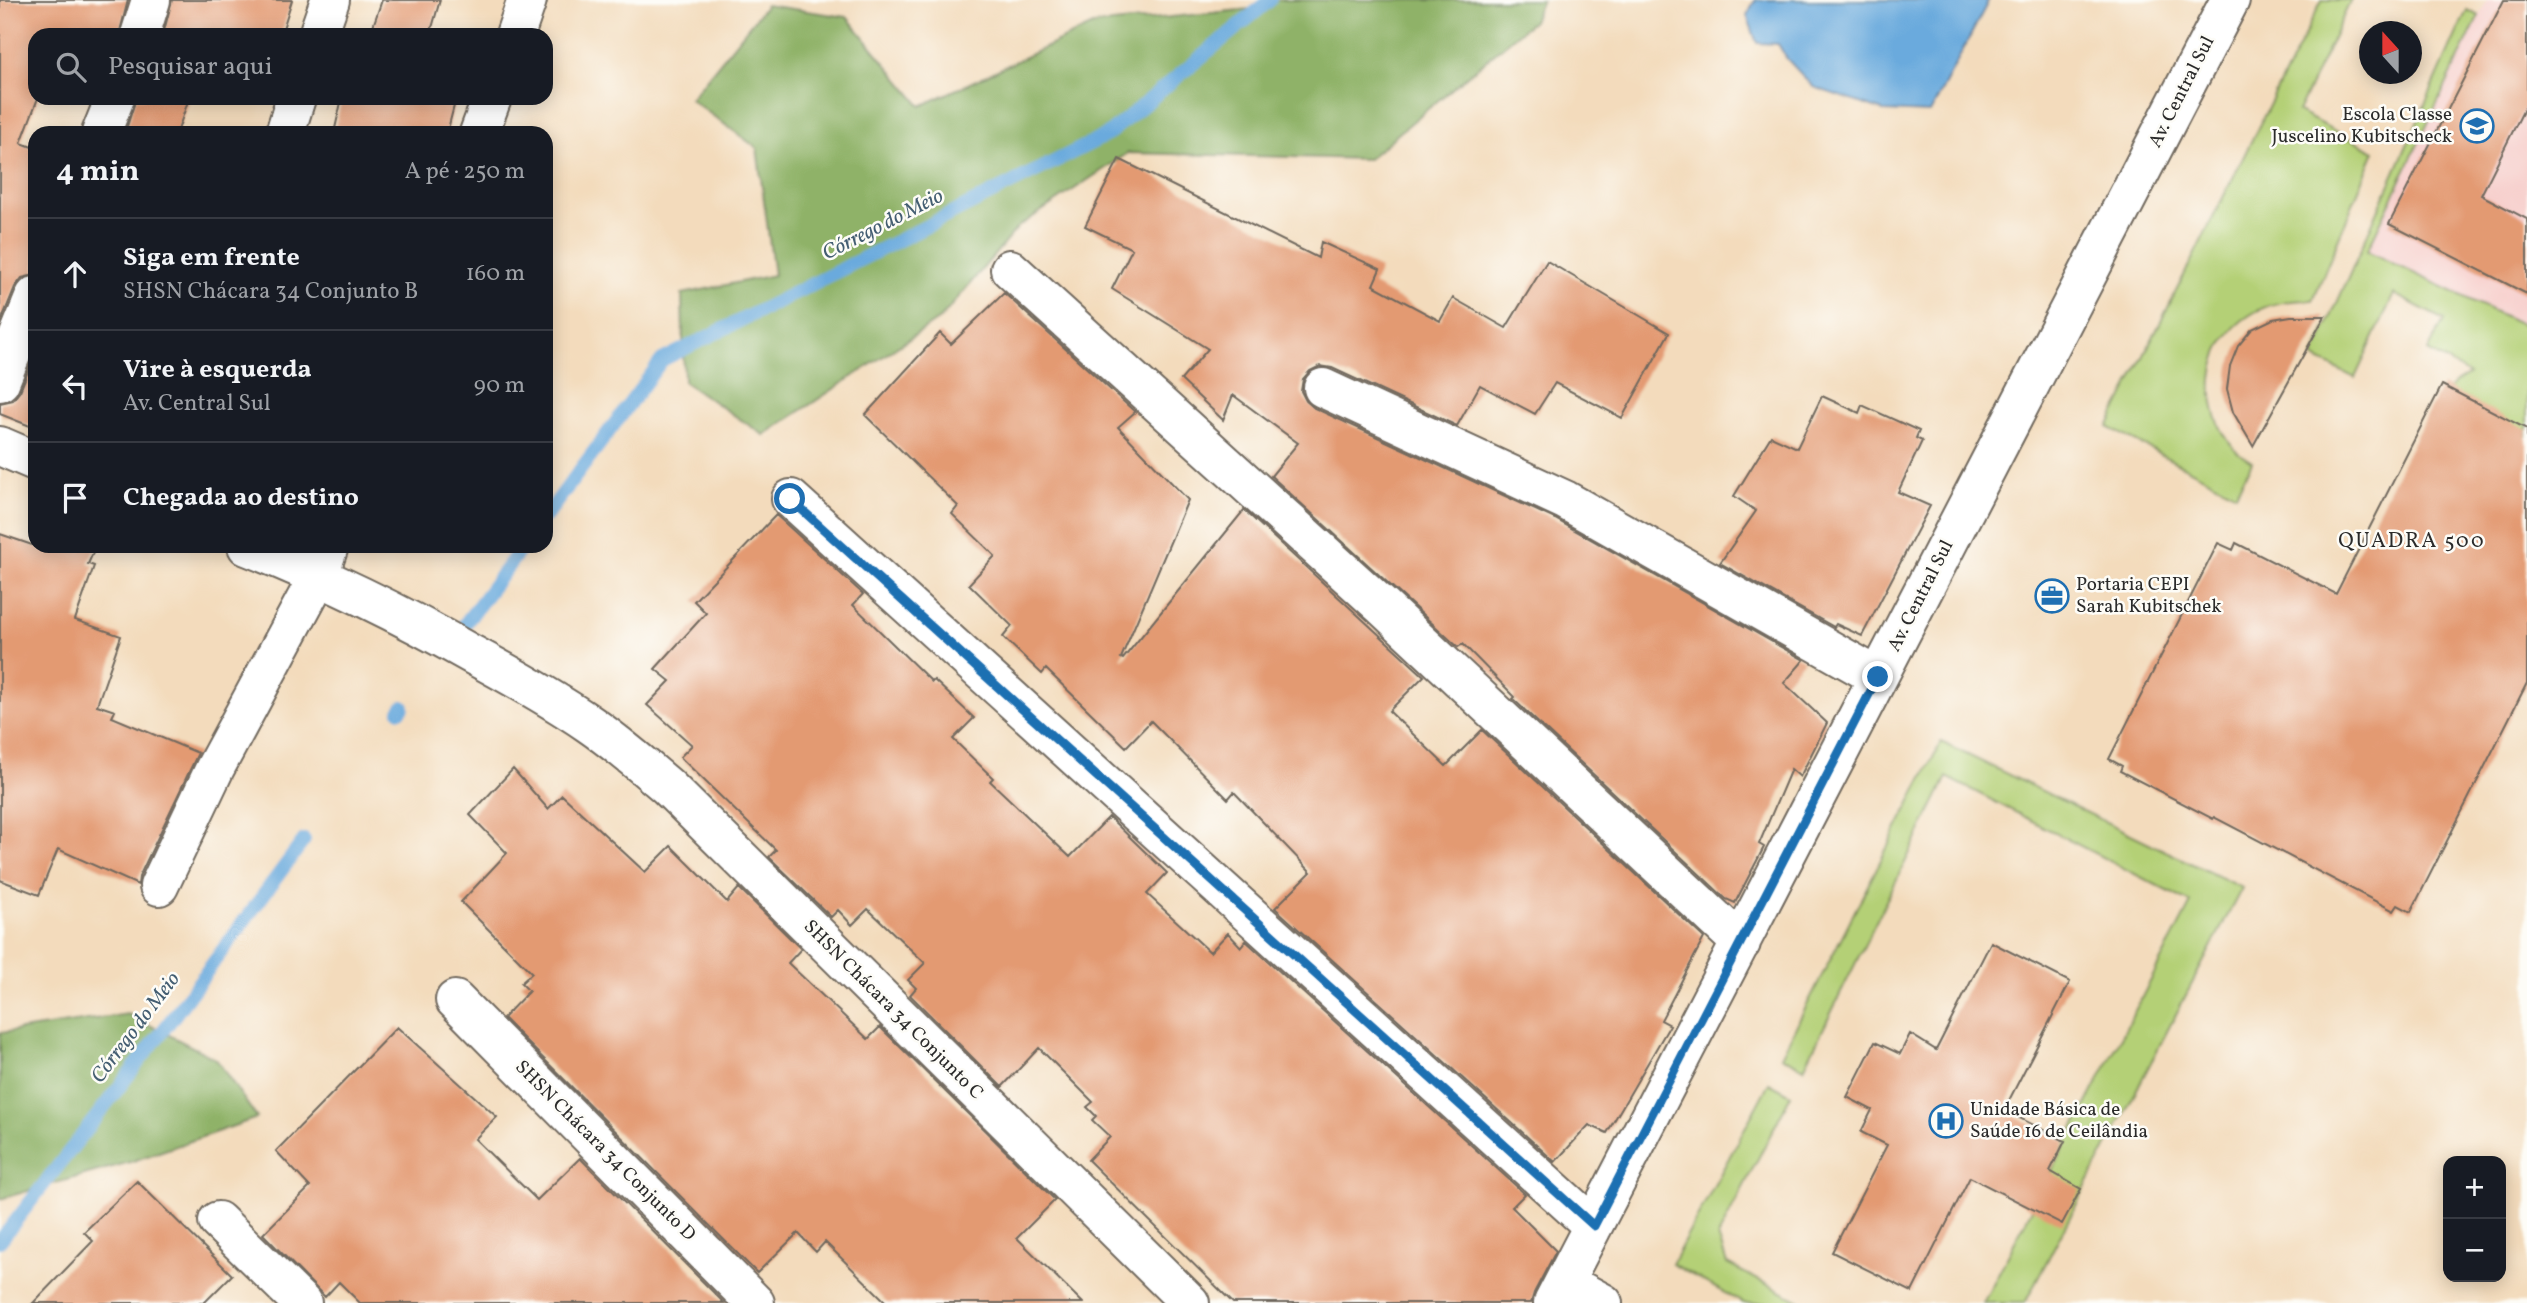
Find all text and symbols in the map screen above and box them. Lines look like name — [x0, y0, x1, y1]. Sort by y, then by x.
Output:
north arrow — [2359, 21, 2422, 84]
search box — [28, 28, 553, 105]
street label: Av. Central Sul — [2143, 31, 2221, 152]
icon: search — [52, 48, 90, 86]
text: Pesquisar aqui — [108, 49, 273, 85]
place label: Escola Classe Juscelino Kubitscheck — [2272, 102, 2452, 150]
school or university icon: Escola Classe Juscelino Kubitscheck — [2458, 107, 2496, 145]
text: 4 min — [56, 151, 140, 193]
text: A pé · 250 m — [405, 156, 525, 188]
water label: Córrego do Meio — [817, 182, 949, 268]
text: Siga em frente — [123, 240, 300, 276]
icon: ahead — [56, 255, 94, 293]
text: 160 m — [466, 258, 525, 290]
text: SHSN Chácara 34 Conjunto B — [123, 276, 418, 308]
text: Vire à esquerda — [123, 352, 312, 388]
icon: left — [56, 367, 94, 405]
text: 90 m — [474, 370, 525, 402]
text: Av. Central Sul — [123, 388, 271, 420]
icon: arrive — [56, 479, 94, 517]
text: Chegada ao destino — [123, 480, 359, 516]
route start — [774, 483, 805, 514]
district label: QUADRA 500 — [2338, 527, 2486, 556]
street label: Av. Central Sul — [1882, 535, 1960, 656]
place label: Portaria CEPI Sarah Kubitschek — [2076, 572, 2222, 620]
office icon: Portaria CEPI Sarah Kubitschek — [2033, 577, 2071, 615]
route end — [1862, 661, 1893, 692]
street label: SHSN Chácara 34 Conjunto C — [797, 914, 989, 1106]
water label: Córrego do Meio — [85, 966, 188, 1090]
street label: SHSN Chácara 34 Conjunto D — [509, 1055, 701, 1247]
place label: Unidade Básica de Saúde 16 de Ceilândia — [1970, 1097, 2148, 1145]
hospital icon: Unidade Básica de Saúde 16 de Ceilândia — [1927, 1102, 1965, 1140]
map controls — [2443, 1156, 2506, 1282]
button: + — [2443, 1156, 2506, 1219]
button: − — [2443, 1219, 2506, 1282]

